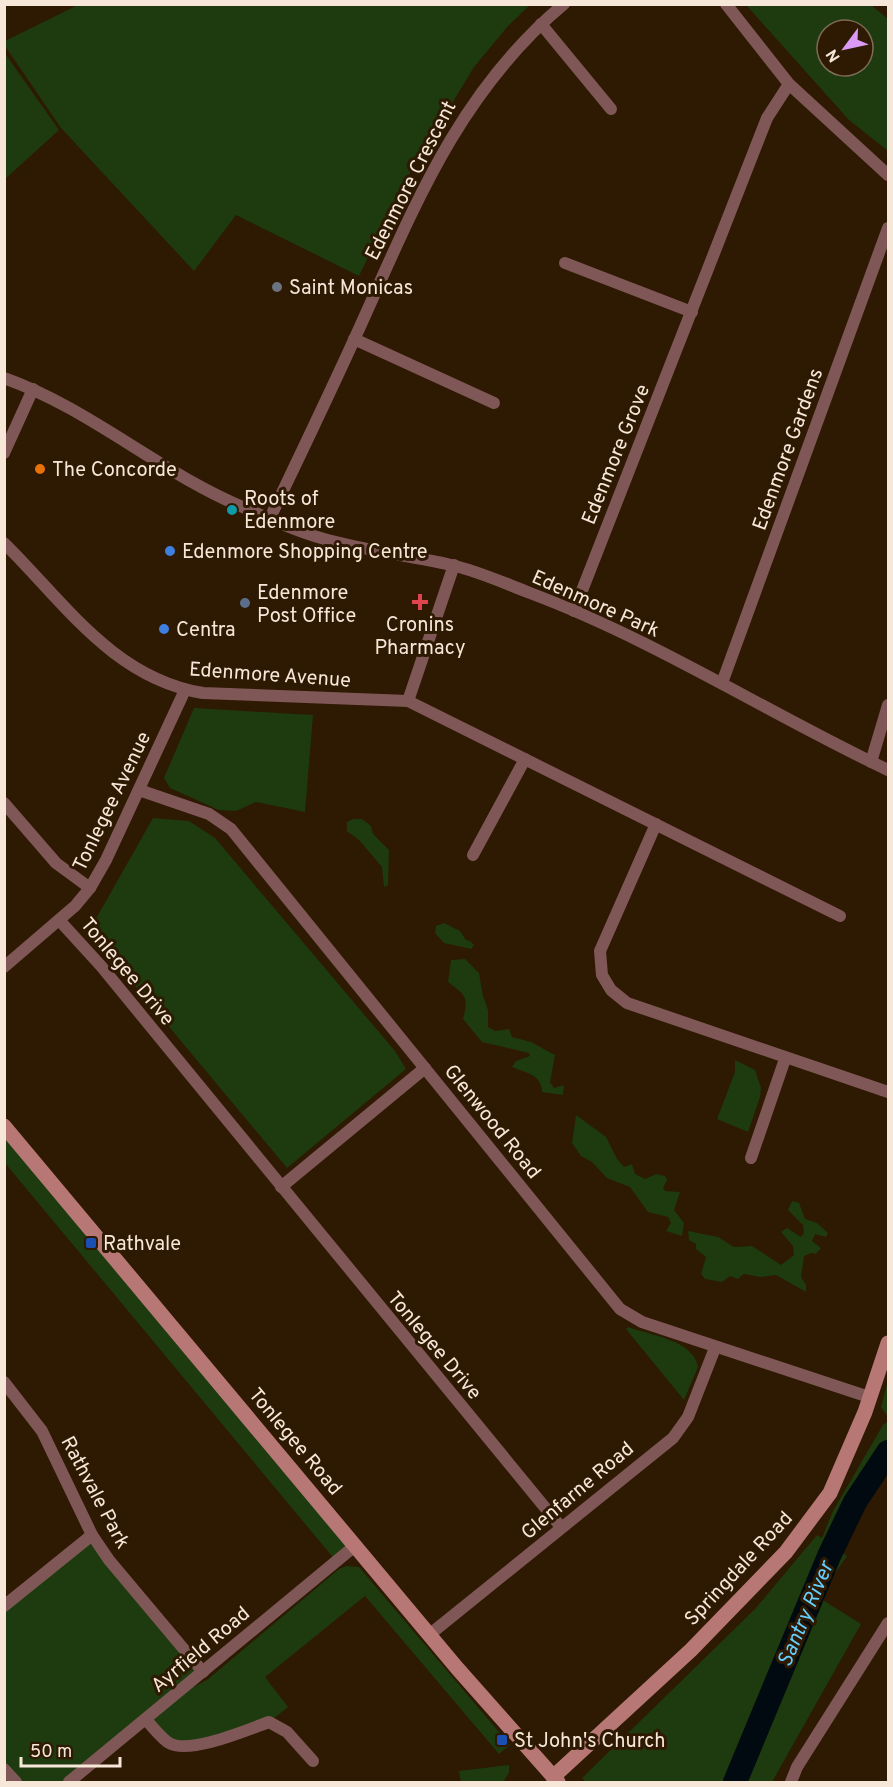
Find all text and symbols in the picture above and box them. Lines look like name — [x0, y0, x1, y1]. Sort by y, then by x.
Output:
north arrow — [815, 18, 875, 78]
text: N — [823, 45, 846, 65]
street label: Edenmore Crescent — [360, 97, 463, 265]
place label: Saint Monicas — [289, 276, 413, 302]
marker: Saint Monicas — [270, 280, 284, 294]
street label: Edenmore Gardens — [747, 365, 830, 534]
street label: Edenmore Grove — [577, 381, 657, 529]
place label: The Concorde — [52, 458, 177, 484]
marker: The Concorde — [33, 462, 47, 476]
place label: Roots of Edenmore — [244, 487, 335, 536]
marker: Roots of Edenmore — [225, 503, 239, 517]
place label: Edenmore Shopping Centre — [182, 540, 428, 566]
marker: Edenmore Shopping Centre — [163, 544, 177, 558]
street label: Edenmore Park — [527, 565, 663, 645]
place label: Edenmore Post Office — [257, 581, 356, 630]
marker: Cronins Pharmacy — [413, 595, 427, 609]
marker: Edenmore Post Office — [238, 596, 252, 610]
place label: Cronins Pharmacy — [374, 613, 466, 662]
place label: Centra — [176, 618, 236, 644]
marker: Centra — [157, 622, 171, 636]
street label: Edenmore Avenue — [188, 657, 352, 695]
street label: Tonlegee Avenue — [68, 728, 158, 876]
street label: Tonlegee Drive — [74, 913, 179, 1032]
street label: Glenwood Road — [437, 1060, 546, 1185]
place label: Rathvale — [103, 1232, 181, 1258]
marker: Rathvale — [84, 1236, 98, 1250]
street label: Tonlegee Drive — [381, 1287, 486, 1406]
street label: Tonlegee Road — [242, 1383, 347, 1501]
street label: Rathvale Park — [54, 1432, 135, 1554]
street label: Glenfarne Road — [516, 1437, 640, 1546]
street label: Springdale Road — [680, 1507, 799, 1632]
water label: Santry River — [772, 1556, 841, 1671]
street label: Ayrfield Road — [146, 1602, 256, 1699]
place label: St John's Church — [514, 1729, 665, 1755]
scale bar — [21, 1730, 120, 1768]
marker: St John's Church — [495, 1733, 509, 1747]
text: 50 m — [30, 1741, 72, 1764]

